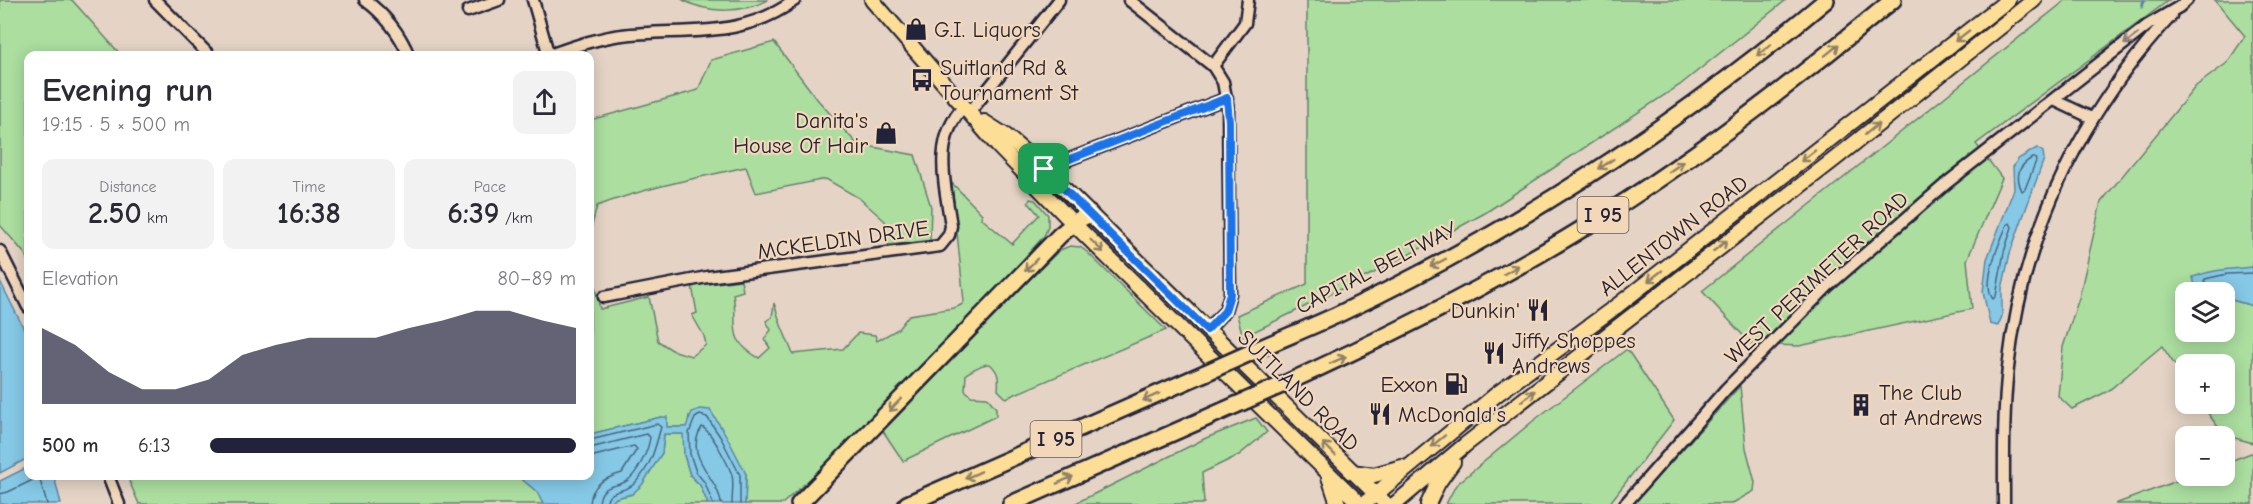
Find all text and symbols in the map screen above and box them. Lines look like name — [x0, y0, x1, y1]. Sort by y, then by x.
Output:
shop icon: G.I. Liquors — [903, 16, 929, 42]
place label: G.I. Liquors — [934, 17, 1041, 43]
one-way arrow — [1954, 30, 1970, 43]
one-way arrow — [2123, 32, 2139, 45]
one-way arrow — [1757, 44, 1773, 57]
one-way arrow — [1824, 44, 1840, 57]
place label: Suitland Rd & Tournament St — [940, 55, 1079, 106]
bus stop icon: Suitland Rd & Tournament St — [909, 67, 935, 93]
text: Evening run — [42, 71, 213, 109]
button: share — [513, 71, 576, 134]
place label: Danita's House Of Hair — [733, 108, 868, 159]
text: 19:15 · 5 × 500 m — [42, 113, 190, 136]
shop icon: Danita's House Of Hair — [873, 120, 899, 146]
one-way arrow — [1864, 122, 1879, 136]
pin — [1018, 143, 1069, 194]
one-way arrow — [1801, 150, 1817, 163]
icon: arrive — [1027, 152, 1060, 185]
one-way arrow — [1598, 158, 1615, 170]
one-way arrow — [1668, 161, 1684, 173]
street label: ALLENTOWN ROAD — [1594, 170, 1753, 302]
text: Distance — [99, 178, 157, 196]
text: Time — [292, 178, 326, 196]
text: Pace — [474, 178, 506, 196]
street label: WEST PERIMETER ROAD — [1720, 186, 1914, 370]
text: 2.50 — [88, 196, 142, 231]
text: 16:38 — [277, 196, 341, 231]
text: 6:39 — [447, 196, 500, 231]
road number: I 95 — [1578, 197, 1628, 233]
text: km — [142, 209, 168, 227]
text: /km — [500, 209, 533, 227]
street label: MCKELDIN DRIVE — [756, 215, 930, 265]
street label: CAPITAL BELTWAY — [1291, 216, 1462, 320]
one-way arrow — [1090, 239, 1105, 254]
one-way arrow — [1712, 240, 1728, 253]
one-way arrow — [1430, 257, 1447, 269]
one-way arrow — [1024, 258, 1038, 273]
one-way arrow — [1502, 264, 1519, 276]
text: Elevation — [42, 267, 119, 290]
text: 80–89 m — [497, 267, 576, 290]
one-way arrow — [1647, 270, 1663, 283]
map controls — [2175, 282, 2235, 486]
button: layers — [2175, 282, 2235, 342]
restaurant icon: Dunkin' — [1525, 297, 1551, 323]
place label: Dunkin' — [1451, 298, 1520, 324]
street label: SUITLAND ROAD — [1232, 325, 1364, 457]
place label: Jiffy Shoppes Andrews — [1512, 328, 1636, 379]
restaurant icon: Jiffy Shoppes Andrews — [1481, 340, 1507, 366]
one-way arrow — [1328, 354, 1346, 365]
button: + — [2175, 354, 2235, 414]
fuel station icon: Exxon — [1443, 371, 1469, 397]
place label: Exxon — [1381, 372, 1438, 398]
place label: The Club at Andrews — [1879, 380, 1982, 431]
one-way arrow — [1519, 390, 1535, 403]
one-way arrow — [1142, 392, 1161, 403]
building icon: The Club at Andrews — [1848, 392, 1874, 418]
one-way arrow — [888, 398, 902, 413]
restaurant icon: McDonald's — [1367, 401, 1393, 427]
place label: McDonald's — [1398, 402, 1506, 428]
road number: I 95 — [1030, 421, 1082, 457]
button: − — [2175, 426, 2235, 486]
text: 500 m — [42, 434, 99, 457]
text: 6:13 — [138, 434, 171, 457]
one-way arrow — [1431, 435, 1447, 448]
one-way arrow — [1321, 442, 1336, 457]
one-way arrow — [964, 470, 982, 481]
one-way arrow — [1055, 474, 1073, 486]

